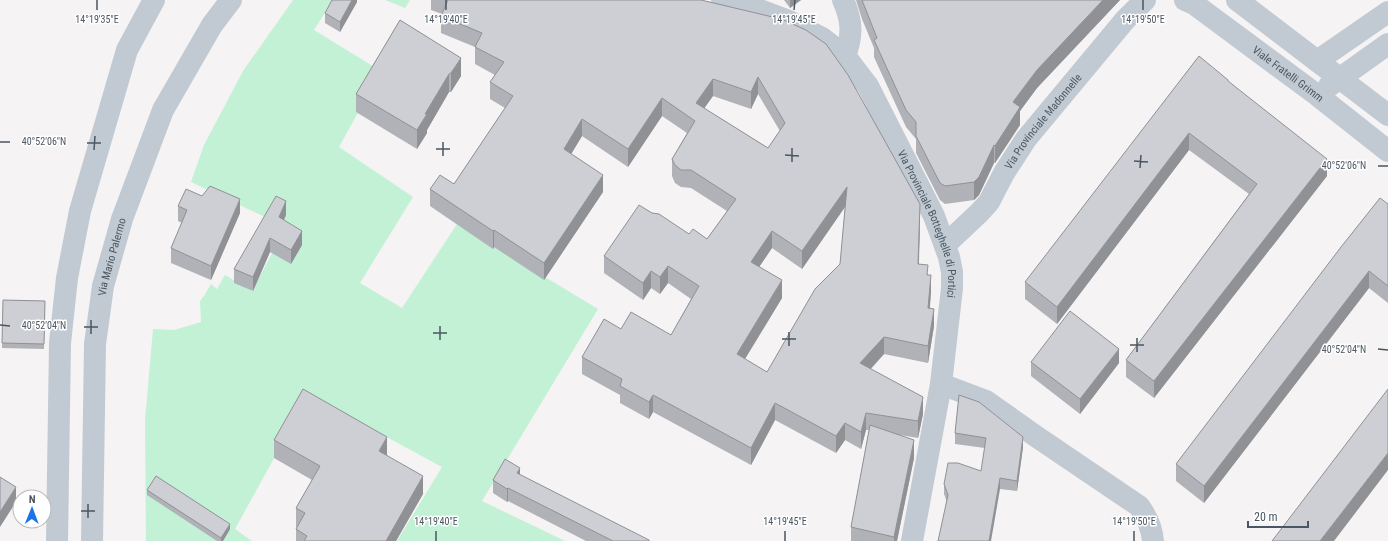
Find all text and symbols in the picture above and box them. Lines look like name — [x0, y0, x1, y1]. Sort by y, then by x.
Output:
text: 14°19'35"E — [75, 14, 119, 25]
text: 14°19'40"E — [424, 14, 468, 25]
text: 14°19'45"E — [772, 14, 816, 25]
text: 14°19'50"E — [1121, 14, 1165, 25]
street label: Viale Fratelli Grimm — [1250, 43, 1326, 105]
street label: Via Provinciale Madonnelle — [1002, 71, 1085, 172]
text: 40°52'06"N — [22, 136, 66, 147]
street label: Via Provinciale Botteghelle di Portici — [895, 148, 958, 298]
text: 40°52'06"N — [1322, 160, 1366, 171]
street label: Via Mario Palermo — [96, 216, 129, 297]
text: 40°52'04"N — [22, 320, 66, 331]
text: 40°52'04"N — [1322, 344, 1366, 355]
north arrow — [12, 489, 52, 529]
text: N — [29, 493, 36, 506]
scale bar — [1248, 503, 1308, 529]
text: 20 m — [1254, 510, 1278, 524]
text: 14°19'40"E — [414, 516, 458, 527]
text: 14°19'45"E — [763, 516, 807, 527]
text: 14°19'50"E — [1112, 516, 1156, 527]

